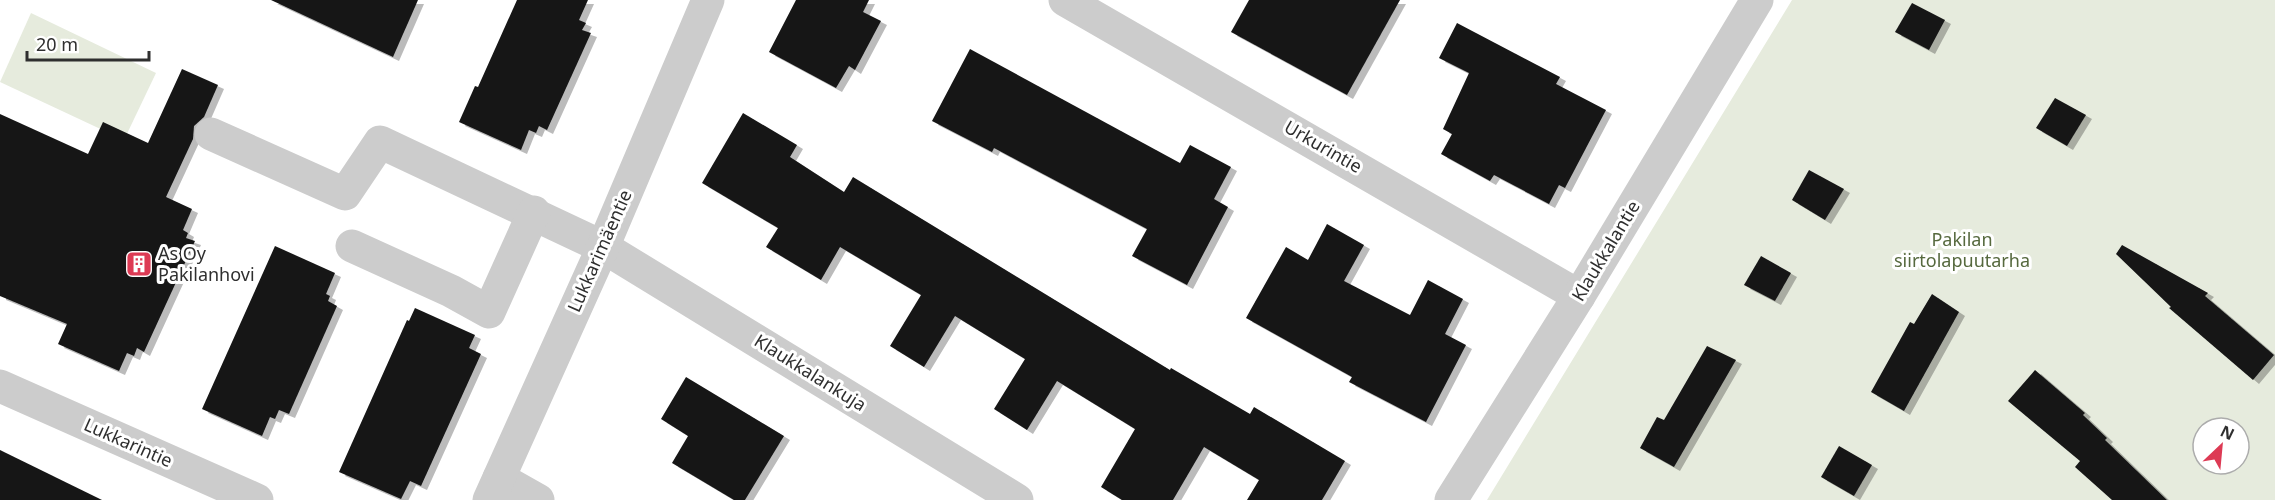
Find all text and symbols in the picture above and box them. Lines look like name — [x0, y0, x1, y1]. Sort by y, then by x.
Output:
scale bar — [27, 24, 148, 62]
text: 20 m — [36, 32, 78, 56]
street label: Urkurintie — [1280, 114, 1367, 178]
street label: Lukkarimäentie — [561, 186, 637, 316]
street label: Klaukkalantie — [1566, 196, 1645, 305]
park label: Pakilan siirtolapuutarha — [1894, 227, 2030, 272]
place label: As Oy Pakilanhovi — [158, 241, 255, 286]
building icon: As Oy Pakilanhovi — [124, 249, 154, 279]
street label: Klaukkalankuja — [750, 328, 871, 416]
street label: Lukkarintie — [80, 412, 176, 472]
north arrow — [2191, 416, 2251, 476]
text: N — [2217, 420, 2238, 445]

